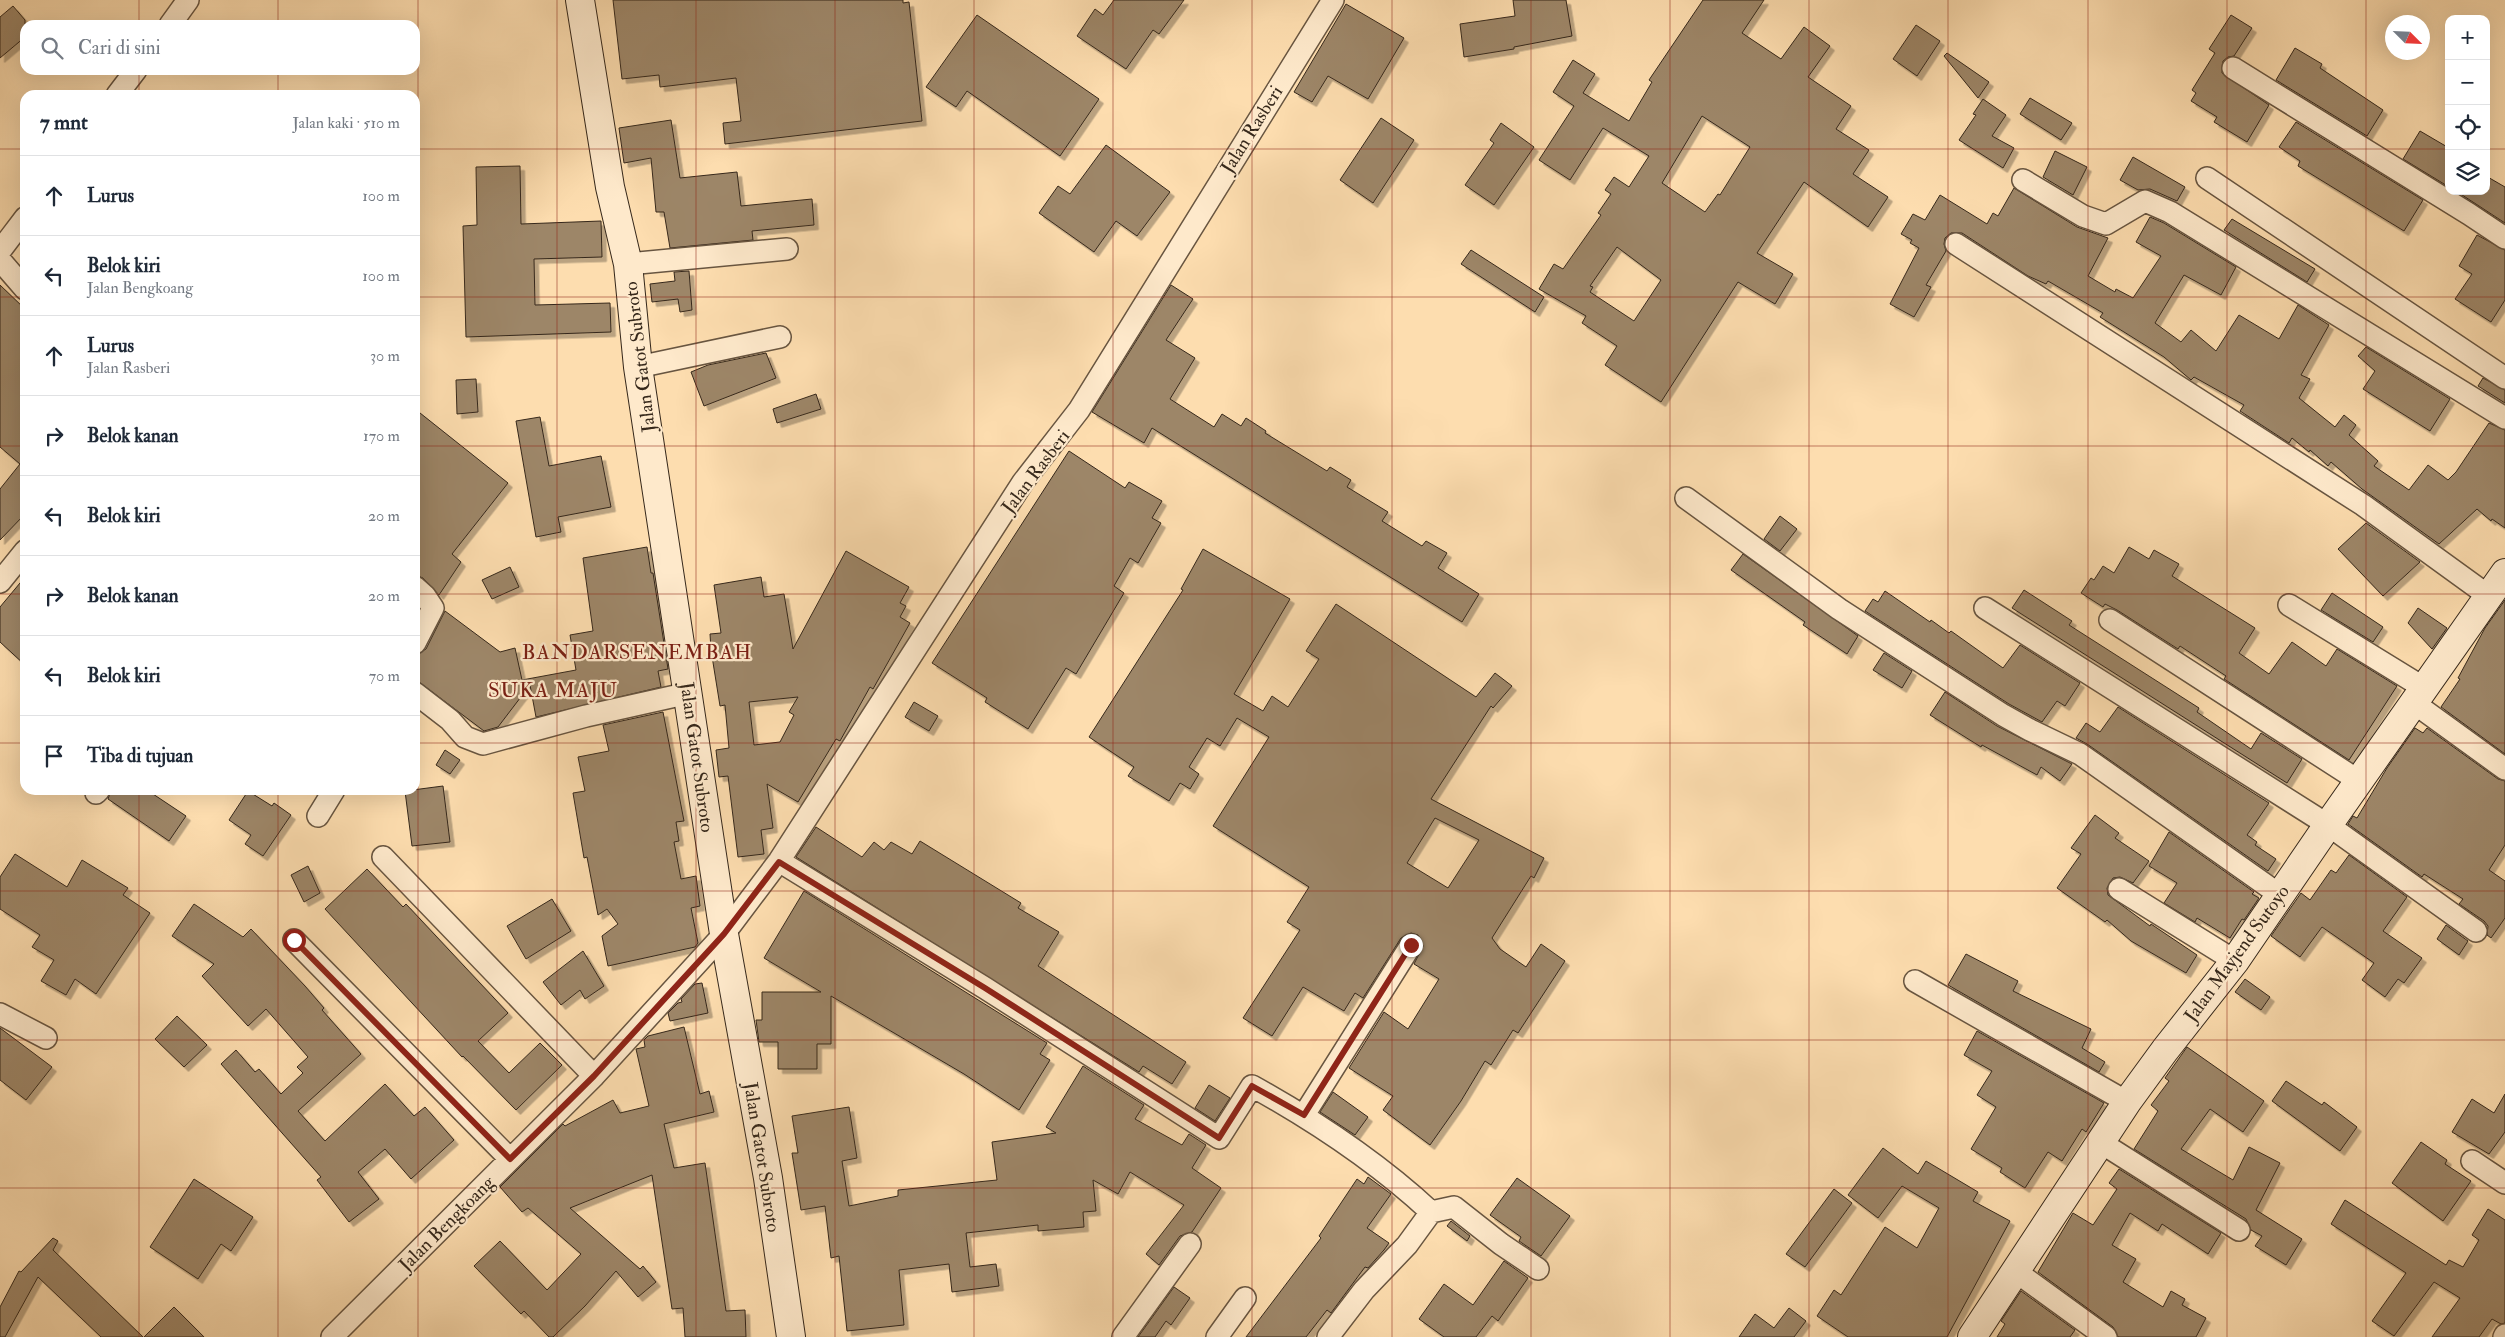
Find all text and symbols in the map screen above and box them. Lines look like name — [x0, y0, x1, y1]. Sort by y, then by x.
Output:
north arrow — [2385, 15, 2430, 60]
map controls — [2445, 15, 2490, 195]
button: + — [2445, 15, 2490, 60]
search box — [20, 20, 420, 75]
icon: search — [38, 34, 66, 62]
text: Cari di sini — [78, 36, 161, 60]
button: − — [2445, 60, 2490, 105]
street label: Jalan Rasberi — [1215, 81, 1288, 179]
button: locate — [2445, 105, 2490, 150]
text: 7 mnt — [40, 109, 88, 136]
text: Jalan kaki · 510 m — [292, 113, 400, 133]
button: layers — [2445, 150, 2490, 195]
icon: ahead — [40, 182, 68, 210]
text: Lurus — [87, 184, 134, 208]
text: 100 m — [362, 186, 400, 206]
text: Belok kiri — [87, 254, 161, 278]
icon: left — [40, 262, 68, 290]
text: 100 m — [362, 266, 400, 286]
text: Jalan Bengkoang — [87, 278, 193, 298]
street label: Jalan Gatot Subroto — [619, 280, 661, 435]
text: Lurus — [87, 334, 134, 358]
icon: ahead — [40, 342, 68, 370]
text: 30 m — [370, 346, 400, 366]
text: Jalan Rasberi — [87, 358, 170, 378]
icon: right — [40, 422, 68, 450]
text: Belok kanan — [87, 424, 178, 448]
street label: Jalan Rasberi — [996, 425, 1075, 519]
text: 170 m — [363, 426, 400, 446]
icon: left — [40, 502, 68, 530]
text: Belok kiri — [87, 504, 161, 528]
text: 20 m — [368, 506, 400, 526]
icon: right — [40, 582, 68, 610]
text: Belok kanan — [87, 584, 178, 608]
text: 20 m — [368, 586, 400, 606]
district label: BANDARSENEMBAH — [522, 639, 752, 666]
icon: left — [40, 662, 68, 690]
text: Belok kiri — [87, 664, 161, 688]
text: 70 m — [369, 666, 400, 686]
district label: SUKA MAJU — [488, 677, 618, 704]
street label: Jalan Gatot Subroto — [674, 679, 719, 834]
icon: arrive — [40, 742, 68, 770]
text: Tiba di tujuan — [87, 744, 193, 768]
street label: Jalan Mayjend Sutoyo — [2178, 880, 2295, 1028]
route start — [283, 929, 306, 952]
route end — [1400, 934, 1423, 957]
street label: Jalan Gatot Subroto — [738, 1079, 786, 1234]
street label: Jalan Bengkoang — [393, 1170, 500, 1277]

